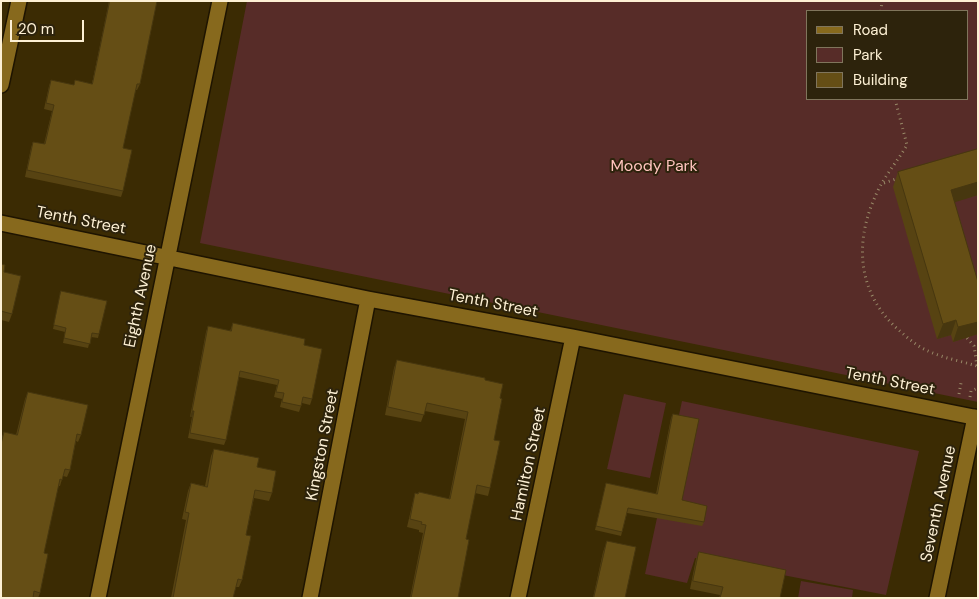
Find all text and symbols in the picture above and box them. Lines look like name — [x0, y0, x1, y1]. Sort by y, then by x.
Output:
scale bar — [12, 10, 86, 42]
legend — [806, 10, 969, 100]
text: 20 m — [18, 19, 54, 39]
text: Road — [853, 20, 888, 40]
text: Park — [853, 45, 883, 65]
text: Building — [853, 70, 908, 90]
park label: Moody Park — [610, 157, 698, 177]
street label: Tenth Street — [35, 203, 127, 239]
street label: Eighth Avenue — [121, 243, 161, 349]
street label: Tenth Street — [447, 286, 539, 322]
street label: Tenth Street — [844, 364, 936, 400]
street label: Kingston Street — [303, 388, 343, 502]
street label: Hamilton Street — [508, 405, 550, 523]
street label: Seventh Avenue — [917, 444, 961, 564]

